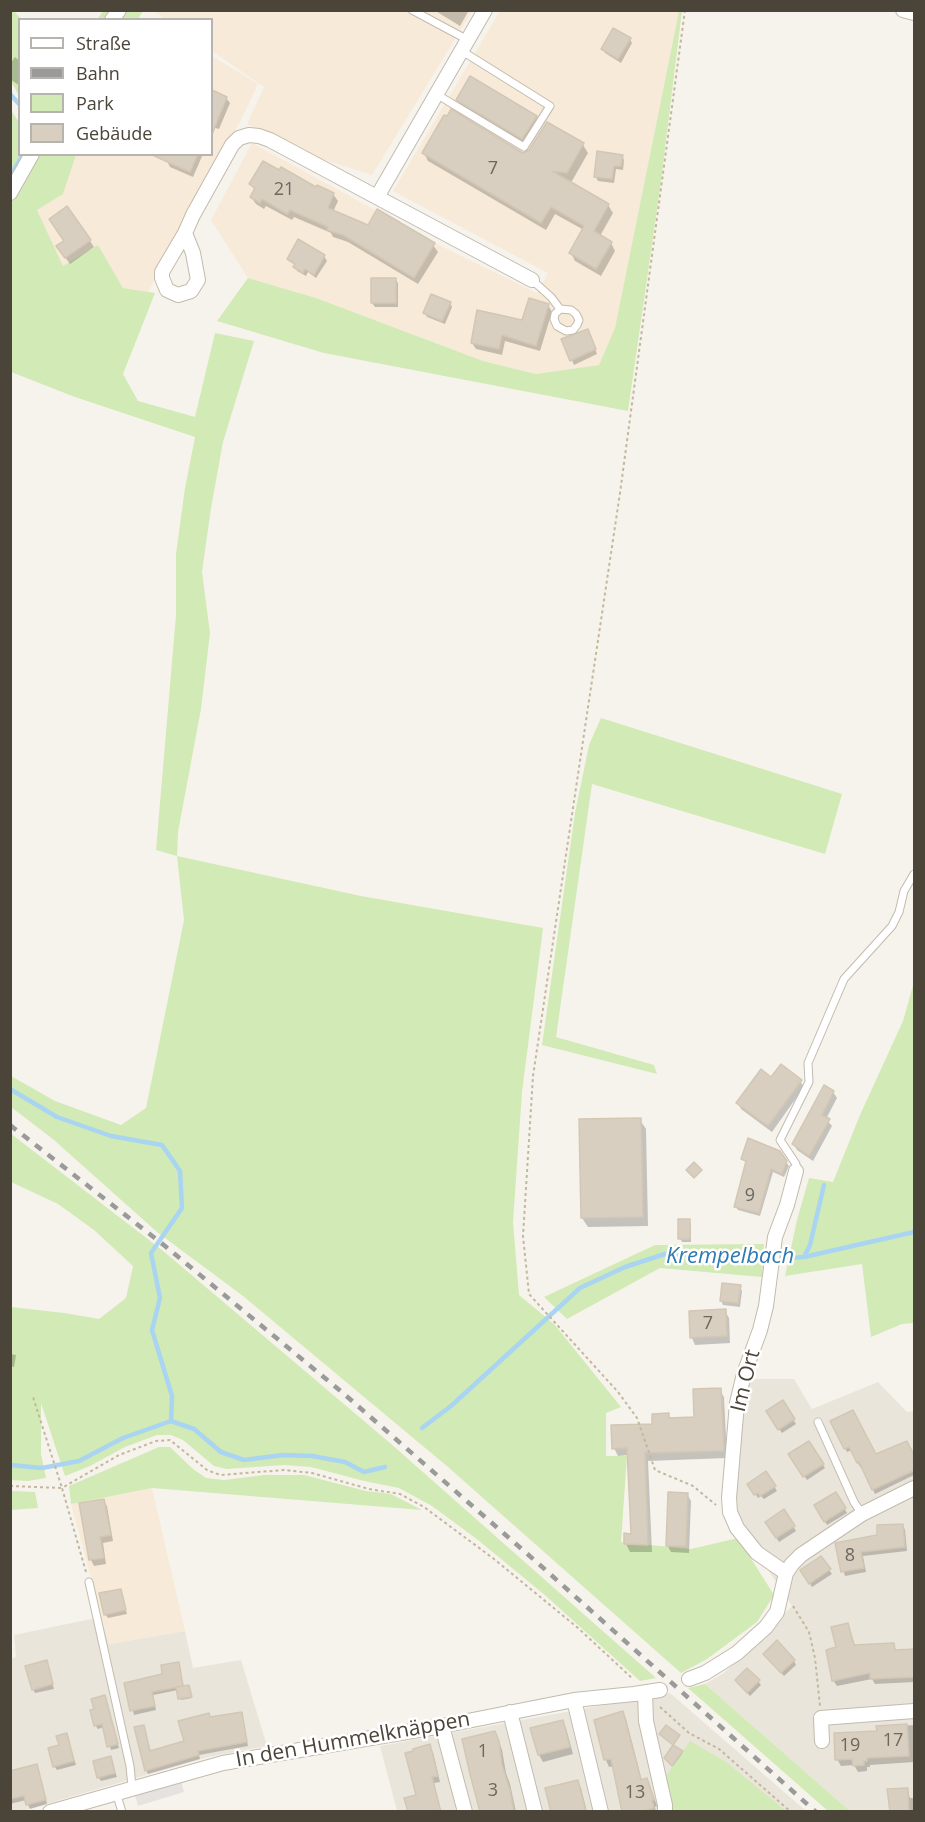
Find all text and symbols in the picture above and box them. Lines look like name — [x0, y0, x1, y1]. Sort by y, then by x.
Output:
legend — [18, 18, 213, 156]
text: Straße — [76, 31, 131, 55]
text: Bahn — [76, 61, 120, 85]
text: Park — [76, 91, 114, 115]
text: Gebäude — [76, 121, 152, 145]
house number: 7 — [488, 158, 498, 180]
house number: 21 — [274, 179, 294, 201]
house number: 9 — [745, 1185, 755, 1207]
water label: Krempelbach — [666, 1244, 794, 1270]
house number: 7 — [703, 1313, 713, 1335]
street label: Im Ort — [726, 1347, 766, 1415]
house number: 8 — [845, 1545, 855, 1567]
street label: In den Hummelknäppen — [234, 1707, 472, 1773]
house number: 17 — [883, 1730, 903, 1752]
house number: 19 — [840, 1735, 860, 1757]
house number: 1 — [478, 1741, 488, 1763]
house number: 3 — [488, 1780, 498, 1802]
house number: 13 — [625, 1782, 645, 1804]

